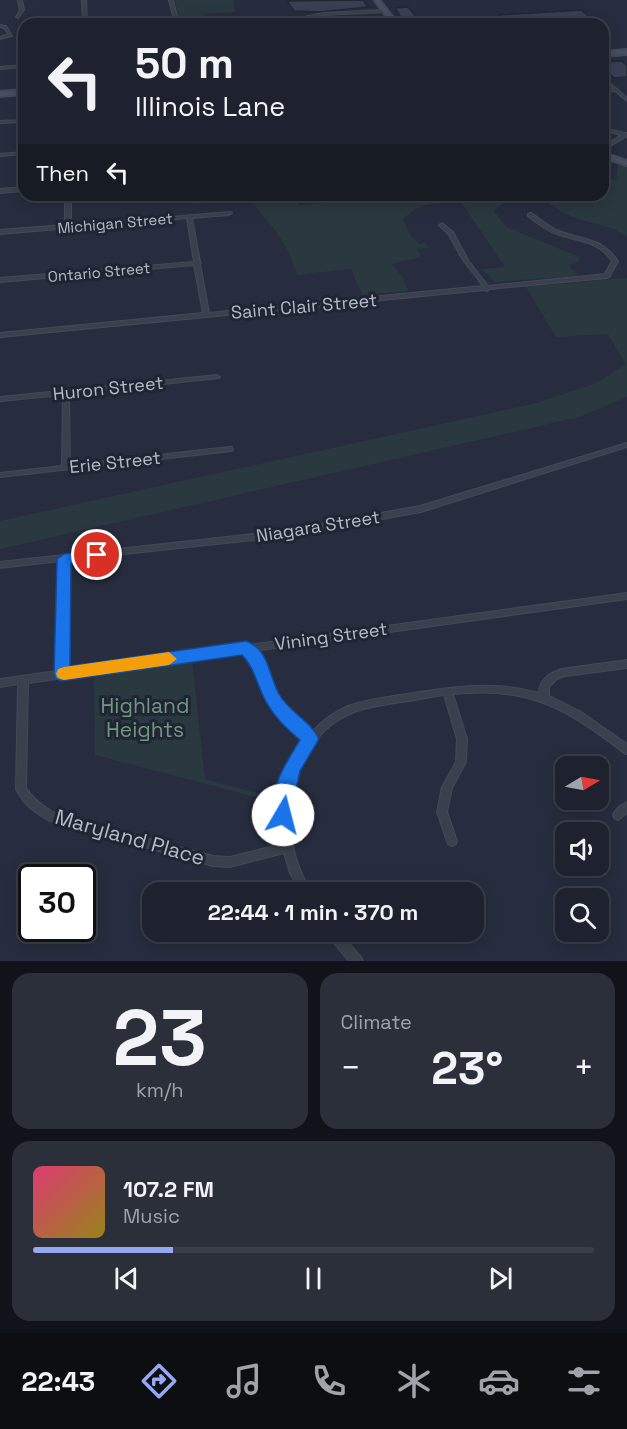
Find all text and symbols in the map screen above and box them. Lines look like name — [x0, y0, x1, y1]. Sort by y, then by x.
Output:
text: 50 m — [135, 37, 234, 90]
icon: left — [36, 42, 114, 120]
text: Illinois Lane — [135, 89, 285, 124]
icon: left — [101, 156, 134, 189]
text: Then — [36, 159, 89, 187]
street label: Michigan Street — [57, 208, 174, 238]
street label: Ontario Street — [47, 258, 151, 286]
street label: Saint Clair Street — [230, 288, 378, 324]
street label: Huron Street — [52, 371, 164, 405]
street label: Erie Street — [68, 446, 162, 478]
street label: Niagara Street — [255, 505, 381, 547]
pin — [71, 529, 122, 580]
icon: arrive — [80, 538, 113, 571]
street label: Vining Street — [273, 617, 389, 655]
park label: Highland Heights — [101, 692, 189, 743]
north arrow — [555, 756, 609, 810]
map controls — [555, 756, 609, 942]
position arrow — [251, 783, 315, 847]
street label: Maryland Place — [52, 803, 208, 871]
button: sound — [555, 822, 609, 876]
speed limit sign: 30 — [18, 864, 96, 942]
button: search — [555, 888, 609, 942]
text: 22:44 · 1 min · 370 m — [208, 898, 418, 926]
text: 23 — [113, 988, 207, 1088]
text: Climate — [341, 1009, 412, 1035]
text: 23° — [431, 1040, 503, 1097]
text: − — [341, 1047, 361, 1089]
text: + — [574, 1047, 594, 1089]
text: km/h — [136, 1077, 184, 1103]
text: 107.2 FM — [123, 1175, 214, 1203]
text: Music — [123, 1203, 180, 1229]
icon: previous — [110, 1262, 143, 1295]
icon: pause — [297, 1262, 330, 1295]
icon: next — [484, 1262, 517, 1295]
icon: directions — [138, 1360, 180, 1402]
icon: music — [223, 1360, 265, 1402]
icon: phone — [308, 1360, 350, 1402]
icon: climate — [393, 1360, 435, 1402]
icon: car — [478, 1360, 520, 1402]
icon: filters — [563, 1360, 605, 1402]
text: 22:43 — [22, 1364, 95, 1399]

